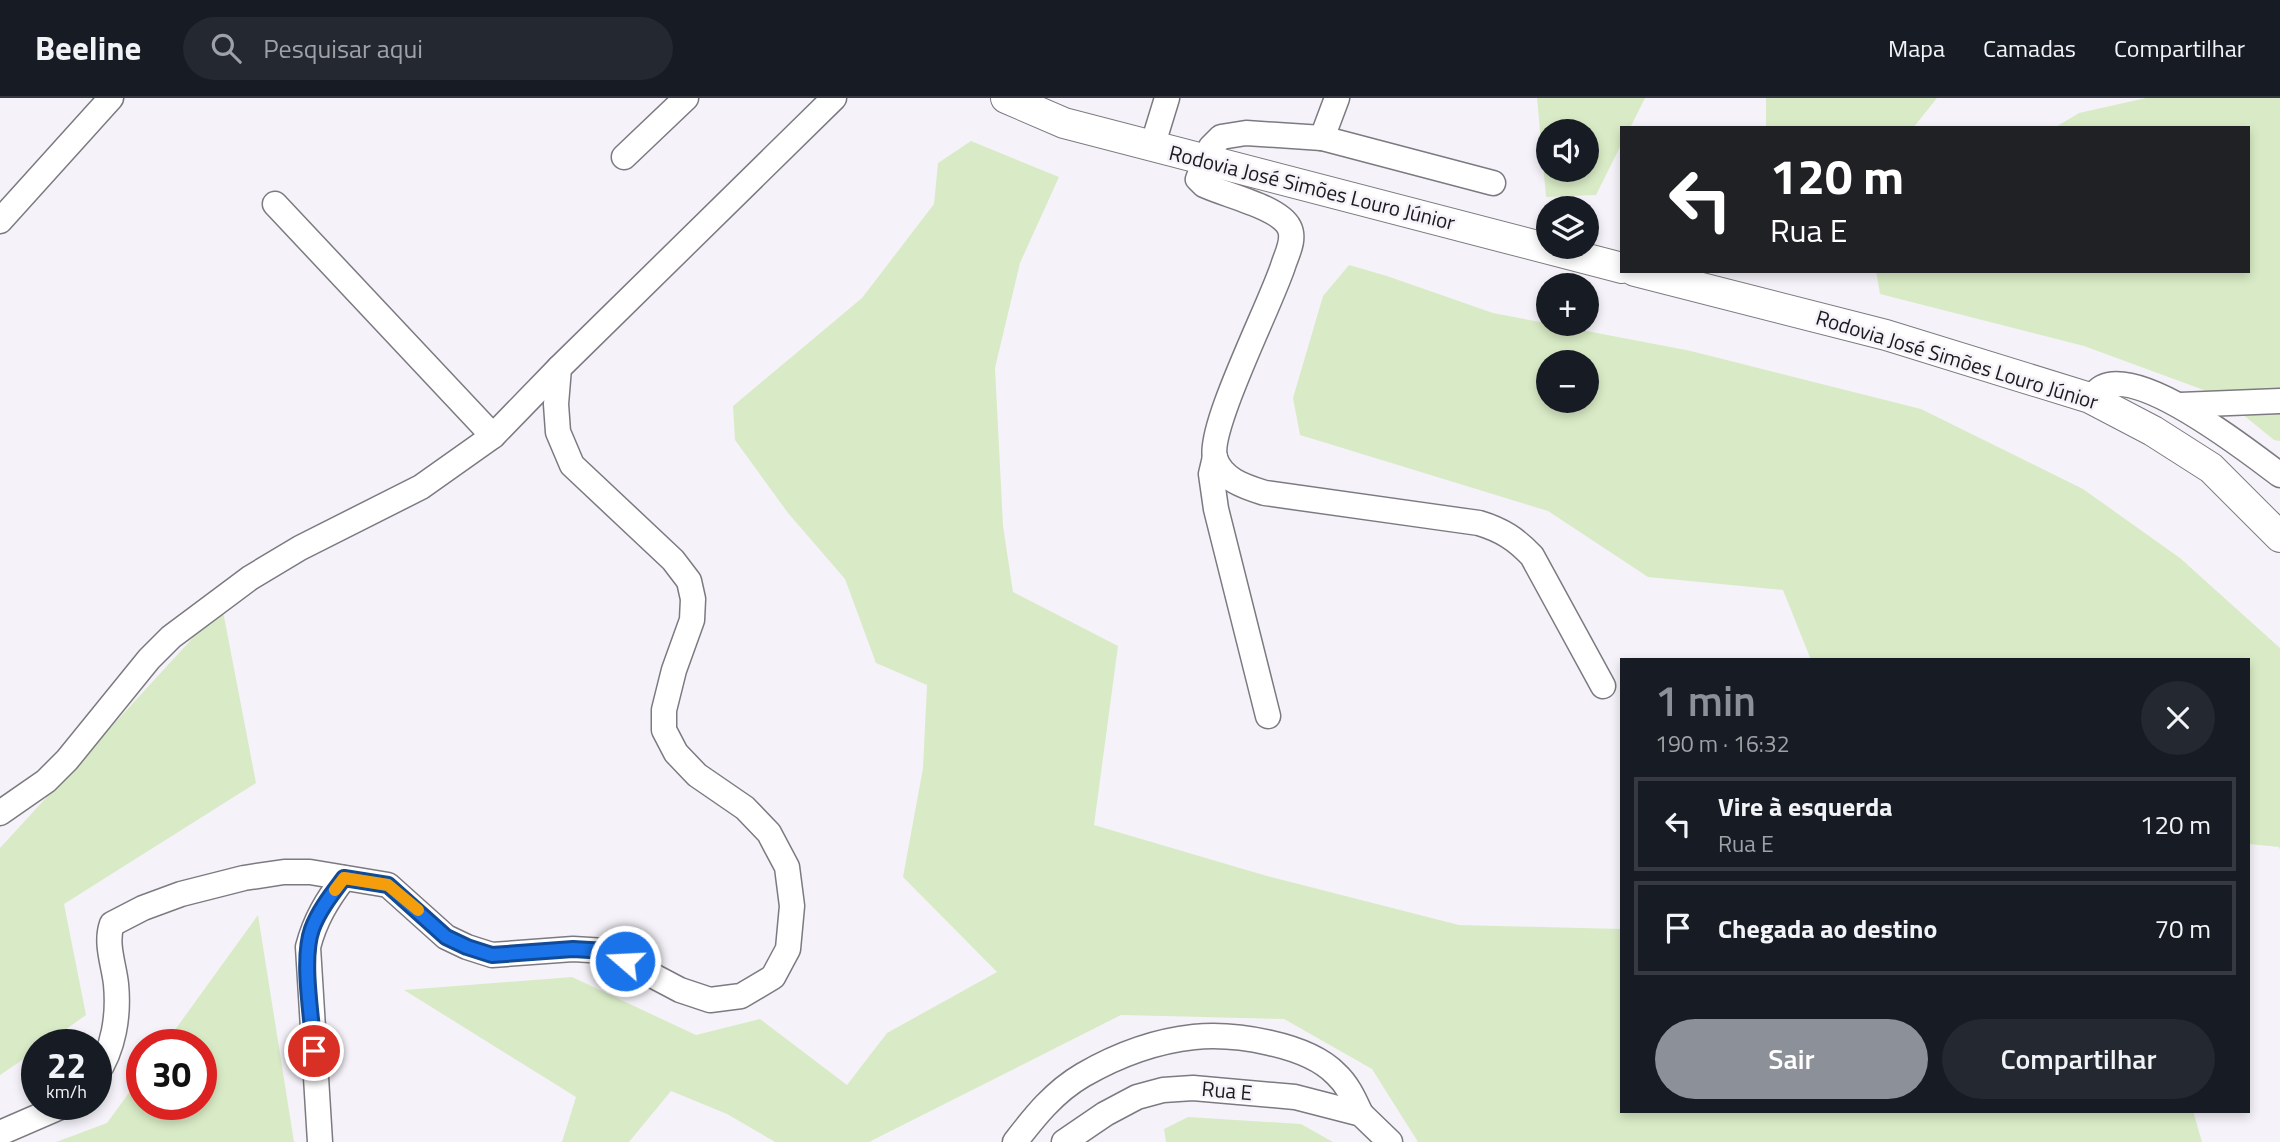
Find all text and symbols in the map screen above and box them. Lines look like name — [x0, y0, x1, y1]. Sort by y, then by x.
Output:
search box — [183, 17, 673, 80]
text: Beeline — [35, 23, 141, 73]
icon: search — [207, 29, 245, 67]
text: Pesquisar aqui — [263, 29, 423, 68]
text: Mapa — [1888, 30, 1945, 66]
text: Camadas — [1983, 30, 2076, 66]
text: Compartilhar — [2114, 30, 2245, 66]
map controls — [1536, 119, 1599, 413]
button: sound — [1536, 119, 1599, 182]
street label: Rodovia José Simões Louro Júnior — [1166, 136, 1459, 238]
text: 120 m — [1770, 138, 1904, 213]
icon: left — [1655, 154, 1746, 245]
button: layers — [1536, 196, 1599, 259]
text: Rua E — [1770, 206, 1847, 254]
button: + — [1536, 273, 1599, 336]
street label: Rodovia José Simões Louro Júnior — [1812, 301, 2102, 417]
button: − — [1536, 350, 1599, 413]
text: 1 min — [1655, 668, 1756, 732]
button: close — [2141, 681, 2215, 755]
text: 190 m · 16:32 — [1655, 726, 1790, 761]
text: Vire à esquerda — [1718, 787, 1893, 826]
icon: left — [1659, 805, 1697, 843]
text: 120 m — [2140, 805, 2211, 844]
text: Rua E — [1718, 826, 1774, 861]
icon: arrive — [1659, 909, 1697, 947]
text: Chegada ao destino — [1718, 909, 1937, 948]
text: 70 m — [2154, 909, 2211, 948]
position arrow — [588, 924, 662, 998]
button: Sair — [1655, 1019, 1928, 1099]
button: Compartilhar — [1942, 1019, 2215, 1099]
pin — [284, 1021, 344, 1081]
speed limit sign: 30 — [126, 1029, 217, 1120]
icon: arrive — [295, 1032, 333, 1070]
text: 22 — [47, 1038, 86, 1092]
street label: Rua E — [1200, 1072, 1254, 1108]
text: km/h — [46, 1078, 87, 1105]

